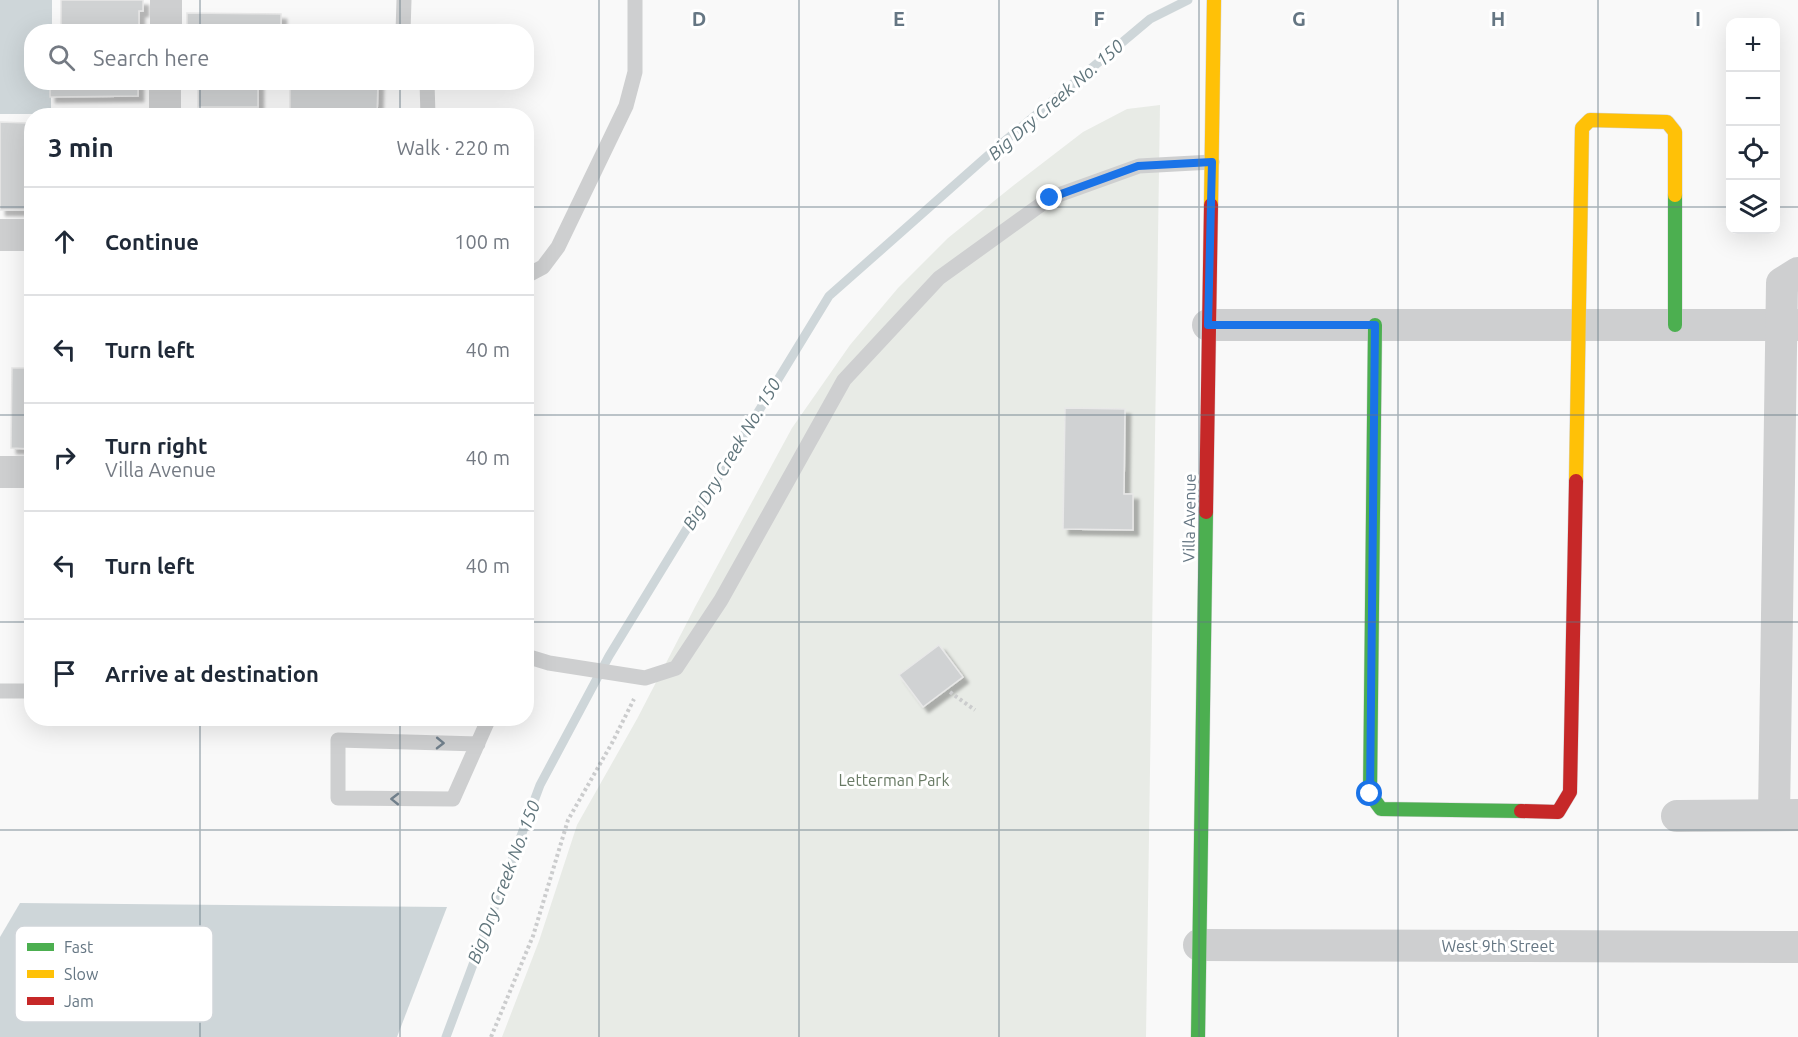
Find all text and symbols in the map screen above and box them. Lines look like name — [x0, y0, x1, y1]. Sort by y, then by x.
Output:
text: D — [692, 7, 706, 30]
text: E — [893, 7, 905, 30]
text: F — [1093, 7, 1105, 30]
text: G — [1292, 7, 1306, 30]
text: H — [1491, 7, 1505, 30]
text: I — [1695, 7, 1701, 30]
map controls — [1726, 18, 1780, 234]
button: + — [1726, 18, 1780, 72]
search box — [24, 24, 534, 90]
water label: Big Dry Creek No. 150 — [984, 35, 1127, 163]
icon: search — [45, 41, 78, 74]
text: Search here — [93, 45, 209, 70]
button: − — [1726, 72, 1780, 126]
button: locate — [1726, 126, 1780, 180]
text: 3 min — [48, 133, 114, 162]
text: Walk · 220 m — [397, 136, 510, 159]
button: layers — [1726, 180, 1780, 234]
route end — [1036, 184, 1062, 210]
icon: ahead — [48, 225, 81, 258]
text: Continue — [105, 229, 199, 254]
text: 100 m — [454, 230, 510, 253]
icon: left — [48, 333, 81, 366]
text: Turn left — [105, 337, 195, 362]
text: 40 m — [466, 338, 510, 361]
water label: Big Dry Creek No. 150 — [678, 374, 784, 533]
text: Turn right — [105, 433, 207, 458]
icon: right — [48, 441, 81, 474]
text: 40 m — [466, 446, 510, 469]
text: Villa Avenue — [105, 458, 216, 481]
street label: Villa Avenue — [1179, 473, 1199, 563]
icon: left — [48, 549, 81, 582]
text: Turn left — [105, 553, 195, 578]
text: 40 m — [466, 554, 510, 577]
icon: arrive — [48, 657, 81, 690]
text: Arrive at destination — [105, 661, 319, 686]
one-way arrow — [435, 737, 444, 749]
park label: Letterman Park — [838, 771, 950, 789]
route start — [1356, 780, 1382, 806]
one-way arrow — [390, 793, 399, 805]
water label: Big Dry Creek No. 150 — [463, 797, 543, 966]
legend — [15, 926, 213, 1022]
street label: West 9th Street — [1441, 937, 1555, 955]
text: Fast — [64, 938, 94, 956]
text: Slow — [64, 965, 99, 983]
text: Jam — [64, 992, 94, 1010]

